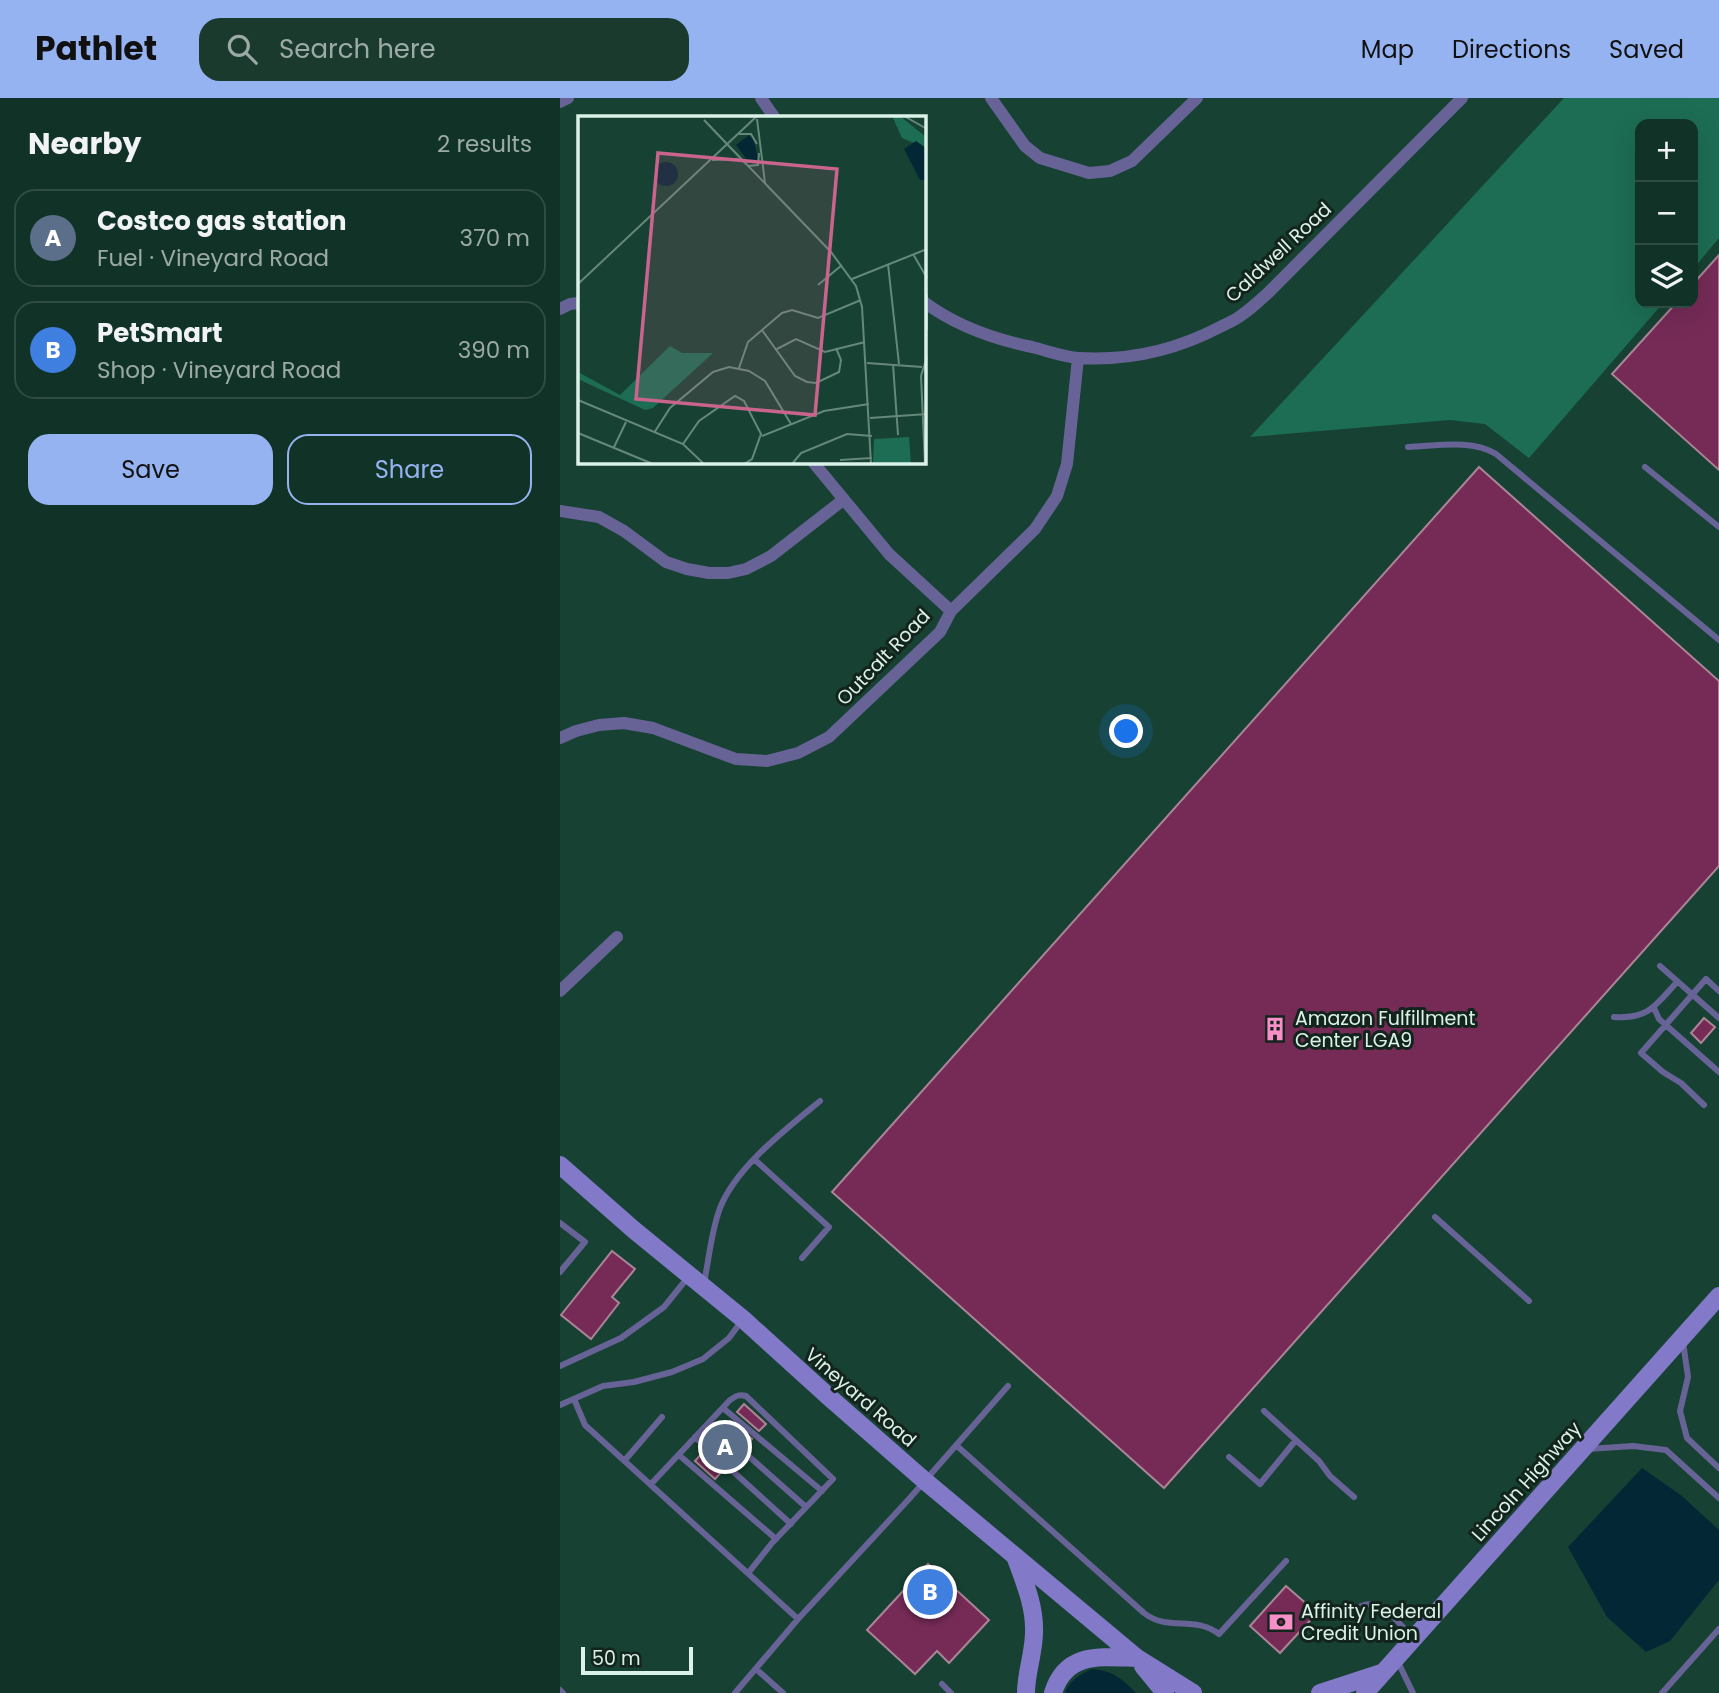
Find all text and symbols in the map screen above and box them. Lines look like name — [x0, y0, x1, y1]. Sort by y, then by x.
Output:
search box — [199, 18, 689, 81]
text: Pathlet — [35, 25, 157, 72]
icon: search — [223, 30, 261, 68]
text: Search here — [279, 31, 436, 67]
text: Map — [1361, 33, 1414, 66]
text: Directions — [1452, 33, 1571, 66]
text: Saved — [1609, 33, 1684, 66]
inset map — [578, 116, 926, 464]
map controls — [1635, 119, 1698, 308]
button: + — [1635, 119, 1698, 182]
text: Nearby — [28, 122, 142, 165]
text: 2 results — [437, 128, 532, 160]
button: − — [1635, 182, 1698, 245]
street label: Caldwell Road — [1219, 196, 1337, 309]
text: Costco gas station — [97, 203, 347, 239]
text: A — [45, 222, 61, 254]
text: 370 m — [460, 222, 530, 254]
text: Fuel · Vineyard Road — [97, 242, 329, 274]
button: layers — [1635, 245, 1698, 308]
text: PetSmart — [97, 315, 223, 351]
text: B — [45, 334, 61, 366]
text: 390 m — [458, 334, 530, 366]
text: Shop · Vineyard Road — [97, 354, 341, 386]
button: Save — [28, 434, 273, 505]
button: Share — [287, 434, 532, 505]
street label: Outcalt Road — [830, 603, 936, 711]
your location — [1109, 714, 1143, 748]
place label: Amazon Fulfillment Center LGA9 — [1295, 1005, 1475, 1054]
building icon: Amazon Fulfillment Center LGA9 — [1261, 1015, 1289, 1043]
street label: Vineyard Road — [799, 1341, 922, 1453]
street label: Lincoln Highway — [1465, 1415, 1588, 1547]
pin: A — [702, 1421, 748, 1473]
pin: B — [907, 1566, 953, 1618]
place label: Affinity Federal Credit Union — [1301, 1598, 1441, 1647]
bank icon: Affinity Federal Credit Union — [1267, 1608, 1295, 1636]
scale bar — [581, 1644, 693, 1676]
text: 50 m — [592, 1645, 641, 1672]

